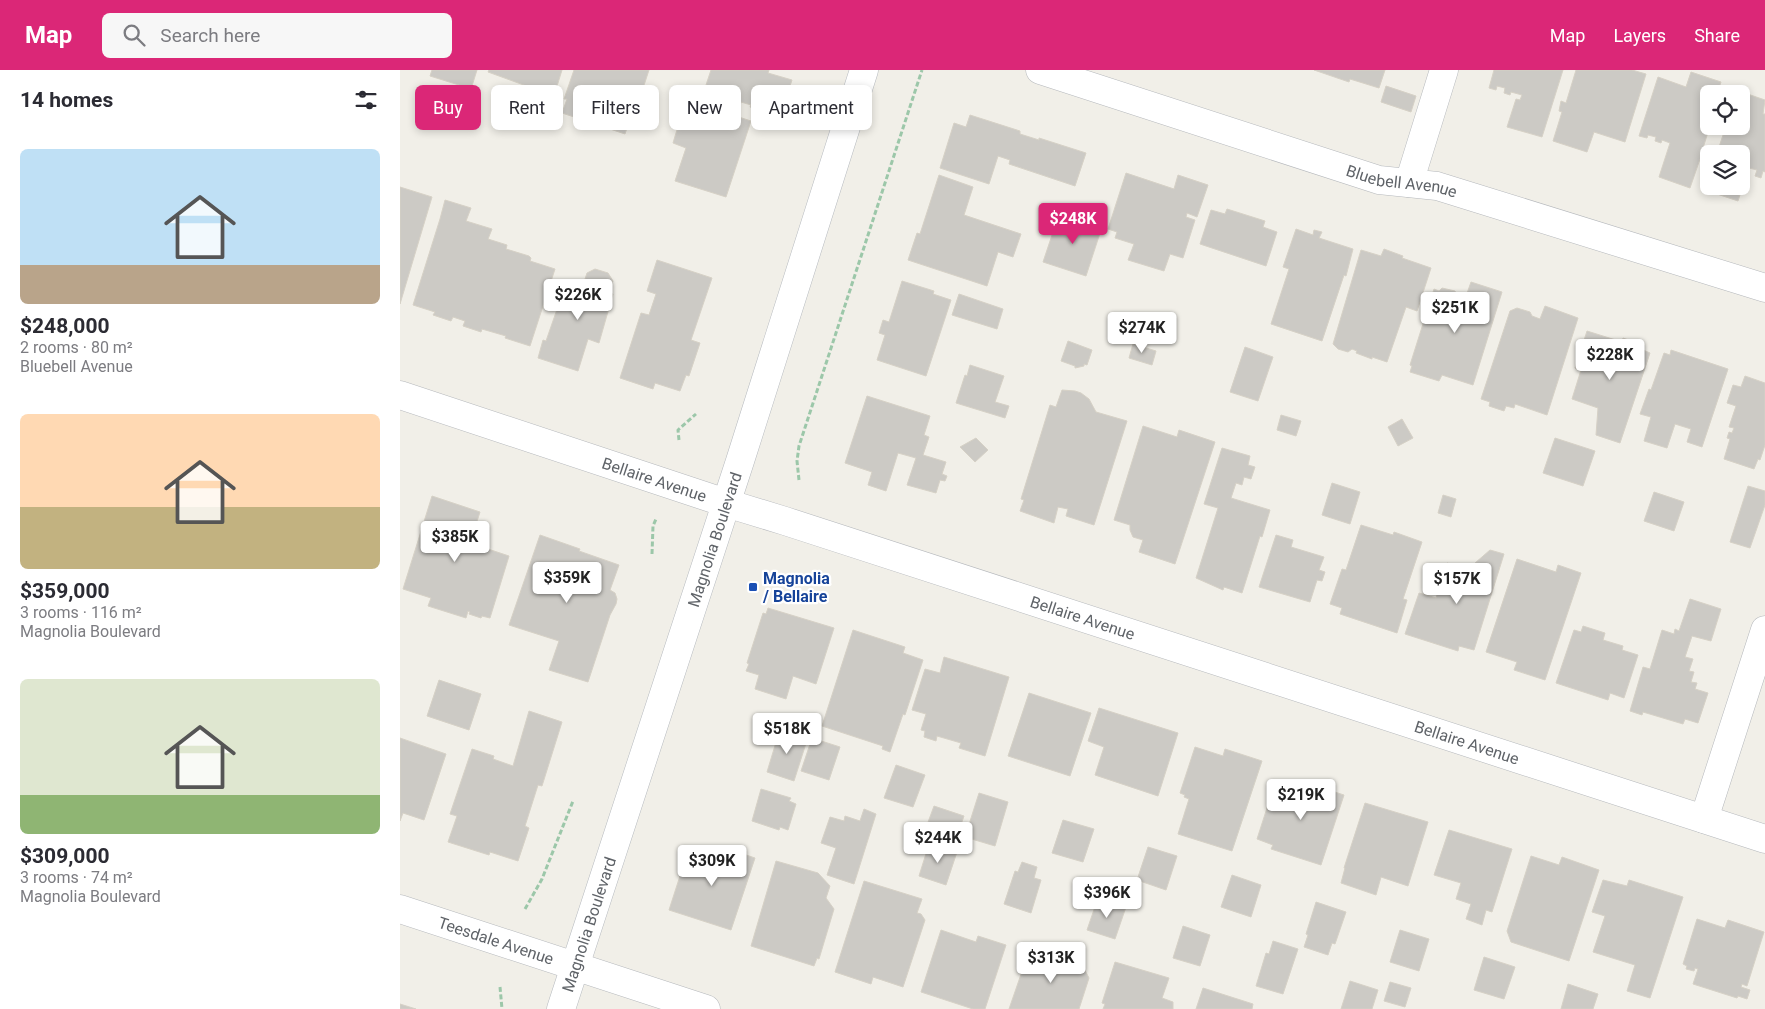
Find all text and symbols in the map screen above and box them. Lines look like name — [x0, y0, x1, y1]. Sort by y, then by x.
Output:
search box — [102, 13, 452, 58]
text: Map — [25, 21, 72, 49]
icon: search — [120, 21, 148, 49]
text: Search here — [160, 24, 260, 47]
text: Map — [1550, 25, 1585, 46]
text: Layers — [1613, 25, 1666, 46]
text: Share — [1694, 25, 1740, 46]
chip: Buy — [415, 85, 481, 130]
chip: Rent — [491, 85, 563, 130]
chip: Filters — [573, 85, 659, 130]
chip: New — [669, 85, 741, 130]
chip: Apartment — [751, 85, 872, 130]
map controls — [1700, 85, 1750, 195]
button: locate — [1700, 85, 1750, 135]
icon: filters — [352, 86, 380, 114]
text: 14 homes — [20, 88, 113, 112]
button: layers — [1700, 145, 1750, 195]
street label: Bluebell Avenue — [1344, 161, 1460, 201]
icon: home — [155, 182, 245, 272]
pin: $248K — [1038, 202, 1108, 245]
text: $248K — [1050, 209, 1096, 228]
pin: $226K — [543, 278, 613, 321]
text: $226K — [555, 285, 601, 304]
pin: $251K — [1420, 292, 1490, 334]
text: $251K — [1432, 298, 1478, 317]
pin: $274K — [1107, 312, 1177, 354]
text: $248,000 — [20, 314, 110, 338]
text: $274K — [1119, 318, 1165, 337]
text: 2 rooms · 80 m² — [20, 338, 133, 357]
pin: $228K — [1575, 338, 1645, 381]
text: $228K — [1587, 345, 1633, 364]
text: Bluebell Avenue — [20, 357, 133, 376]
icon: home — [155, 447, 245, 537]
street label: Bellaire Avenue — [600, 453, 709, 505]
street label: Magnolia Boulevard — [683, 469, 745, 609]
pin: $385K — [420, 520, 490, 563]
text: $385K — [432, 527, 478, 546]
pin: $359K — [532, 562, 602, 604]
pin: $157K — [1422, 562, 1492, 605]
text: $359K — [544, 568, 590, 587]
place label: Magnolia / Bellaire — [762, 569, 830, 606]
text: $157K — [1434, 569, 1480, 588]
text: $359,000 — [20, 579, 110, 603]
marker: Magnolia / Bellaire — [747, 581, 759, 593]
street label: Bellaire Avenue — [1028, 592, 1137, 643]
text: 3 rooms · 116 m² — [20, 603, 142, 622]
text: Magnolia Boulevard — [20, 622, 161, 641]
icon: home — [155, 712, 245, 802]
pin: $518K — [752, 712, 822, 755]
street label: Bellaire Avenue — [1412, 716, 1522, 768]
text: $518K — [764, 719, 810, 738]
pin: $219K — [1266, 778, 1336, 821]
text: $219K — [1278, 785, 1324, 804]
pin: $244K — [903, 822, 973, 864]
text: $244K — [915, 828, 961, 847]
text: $309,000 — [20, 844, 110, 868]
pin: $309K — [677, 844, 747, 887]
text: $309K — [689, 851, 735, 870]
street label: Magnolia Boulevard — [558, 854, 620, 994]
text: 3 rooms · 74 m² — [20, 868, 133, 887]
pin: $396K — [1072, 876, 1142, 919]
text: $396K — [1084, 883, 1130, 902]
text: Magnolia Boulevard — [20, 887, 161, 906]
street label: Teesdale Avenue — [436, 913, 556, 968]
pin: $313K — [1016, 942, 1086, 984]
text: $313K — [1028, 948, 1074, 967]

